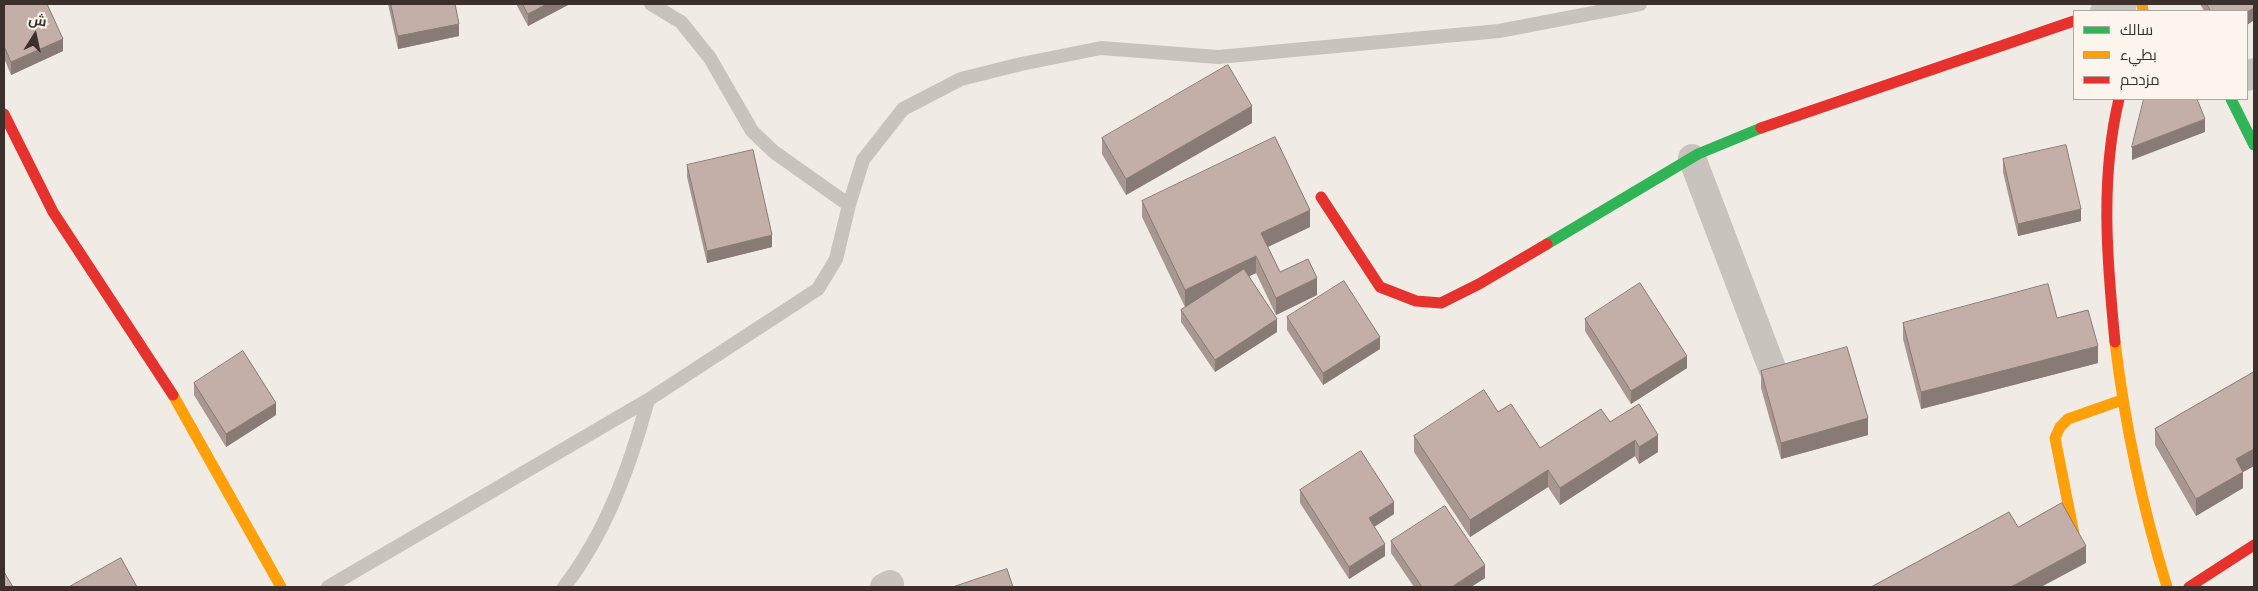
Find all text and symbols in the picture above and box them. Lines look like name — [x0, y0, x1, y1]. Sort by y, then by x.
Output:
north arrow — [10, 10, 60, 60]
text: ش — [27, 10, 48, 31]
legend — [2073, 10, 2248, 100]
text: سالك — [2120, 20, 2153, 39]
text: بطيء — [2120, 45, 2157, 64]
text: مزدحم — [2120, 70, 2160, 89]

